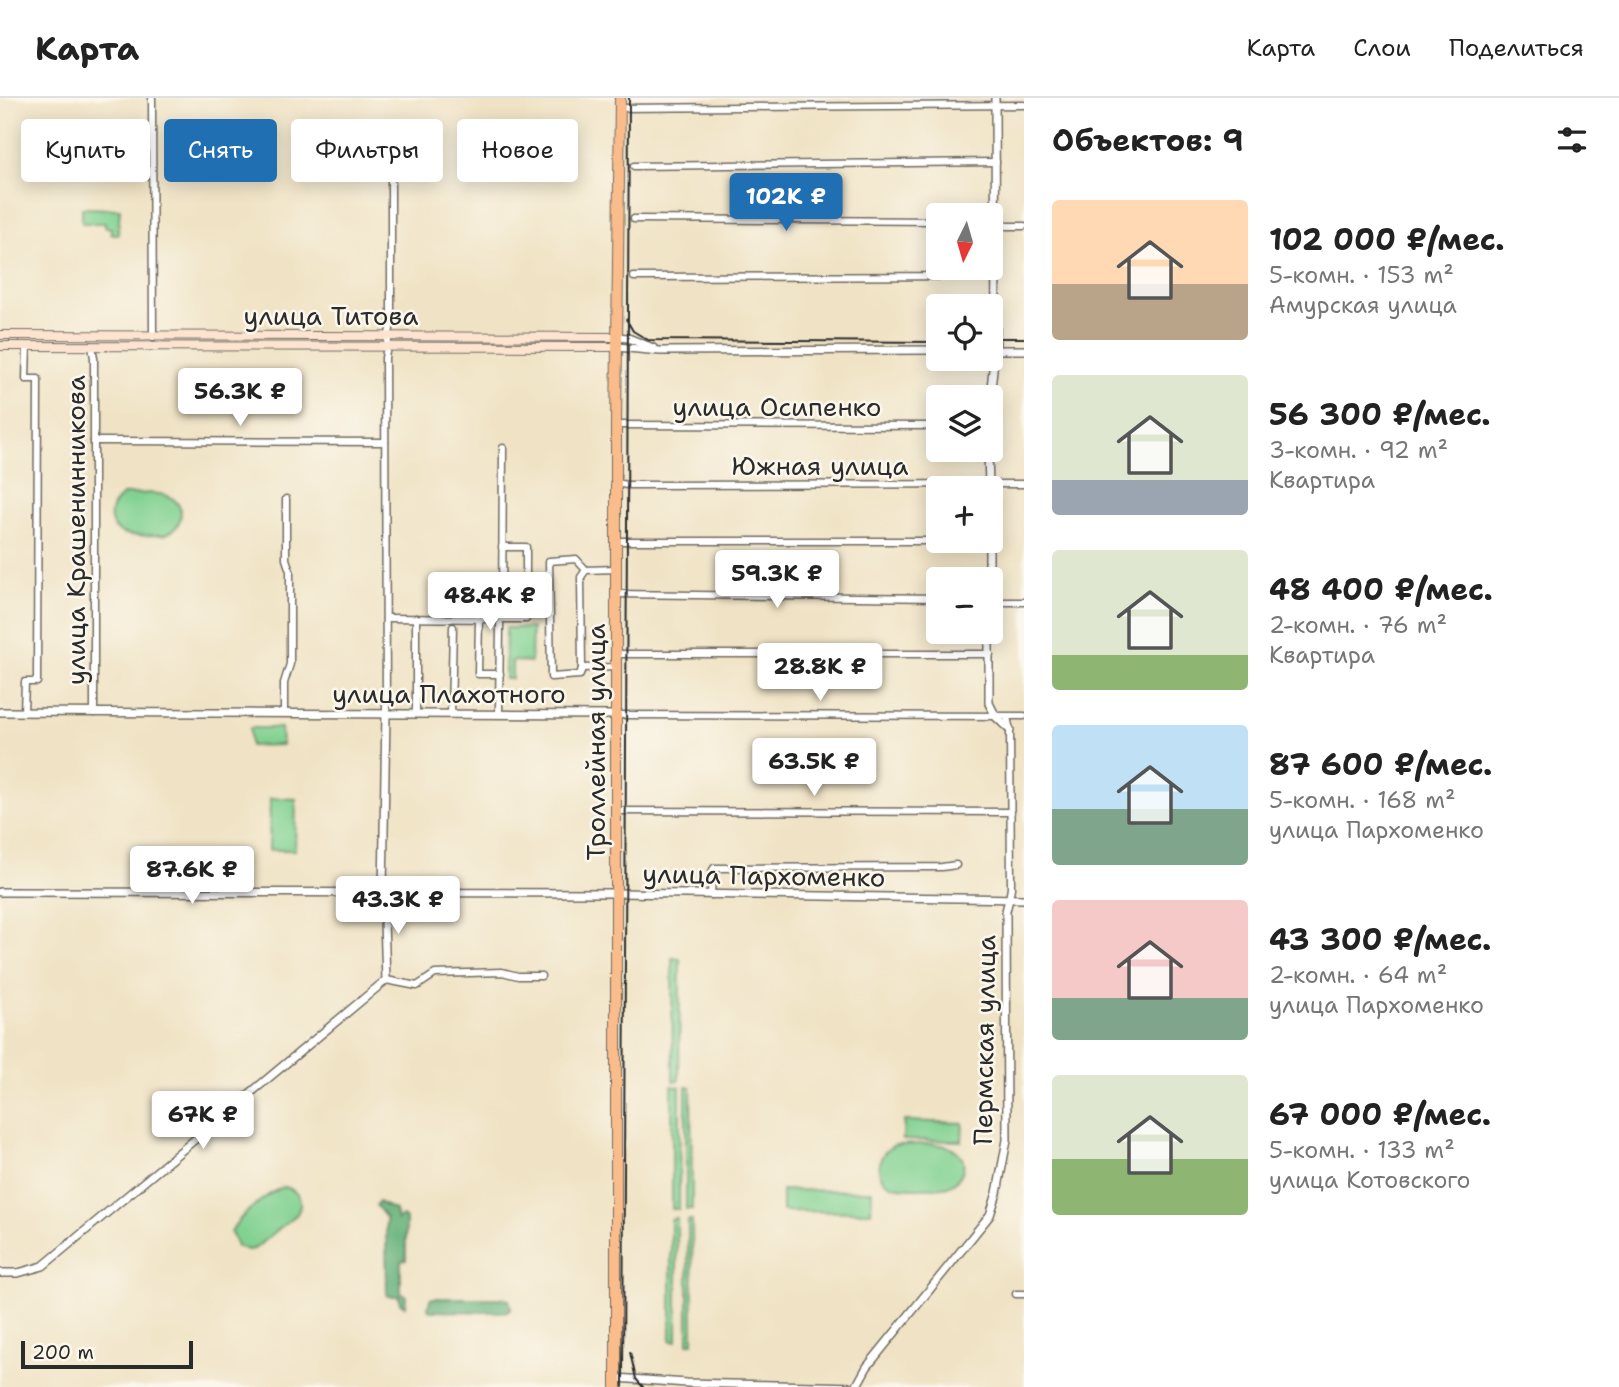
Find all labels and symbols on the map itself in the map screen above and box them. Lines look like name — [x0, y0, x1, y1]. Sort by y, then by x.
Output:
pin: 102K ₽ — [729, 174, 843, 233]
north arrow — [926, 203, 1003, 280]
street label: улица Титова — [244, 298, 418, 333]
pin: 56.3K ₽ — [175, 368, 305, 428]
street label: улица Крашенинникова — [58, 375, 93, 685]
street label: улица Осипенко — [672, 389, 882, 424]
street label: Южная улица — [731, 448, 909, 483]
pin: 59.3K ₽ — [712, 550, 842, 610]
pin: 48.4K ₽ — [425, 573, 555, 632]
street label: Троллейная улица — [578, 623, 613, 861]
pin: 28.8K ₽ — [755, 644, 885, 703]
street label: улица Плахотного — [332, 676, 566, 711]
pin: 63.5K ₽ — [749, 738, 879, 798]
pin: 87.6K ₽ — [127, 846, 257, 906]
street label: улица Пархоменко — [642, 855, 886, 895]
pin: 43.3K ₽ — [333, 876, 463, 936]
street label: Пермская улица — [965, 935, 1003, 1145]
pin: 67K ₽ — [154, 1091, 252, 1151]
scale bar — [21, 1338, 192, 1370]

